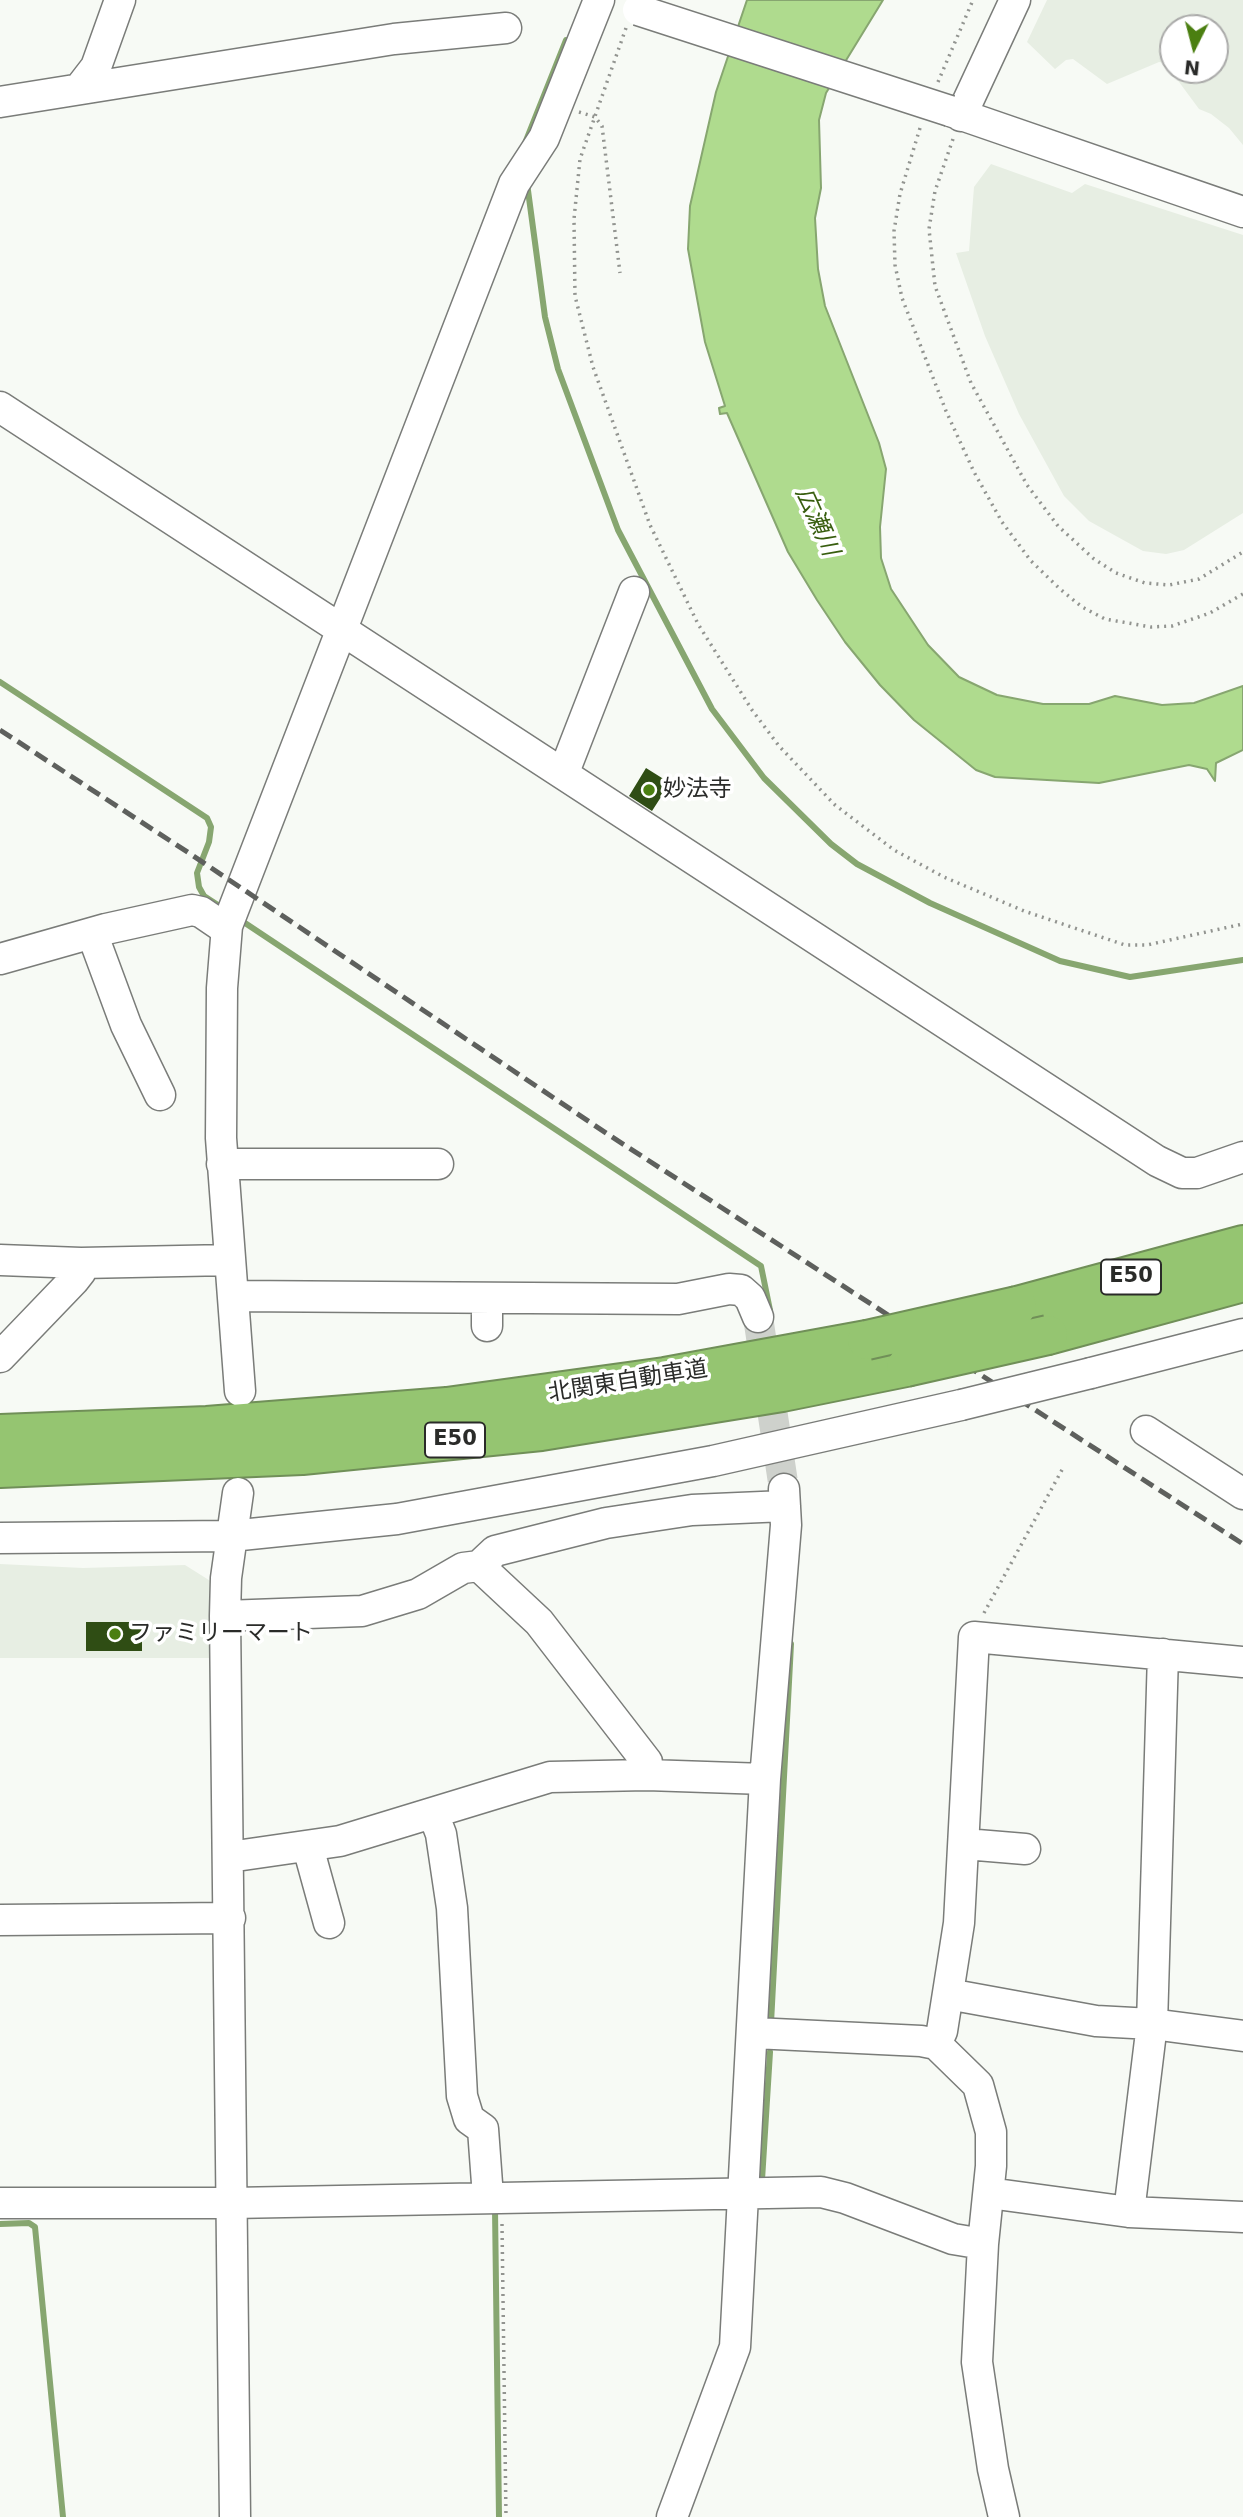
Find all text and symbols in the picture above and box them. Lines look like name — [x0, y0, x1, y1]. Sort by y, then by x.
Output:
north arrow — [1159, 14, 1229, 84]
text: N — [1183, 56, 1201, 80]
water label: 広瀬川 — [788, 483, 844, 561]
place label: 妙法寺 — [663, 776, 732, 804]
marker: 妙法寺 — [641, 782, 657, 798]
road number: E50 — [1101, 1260, 1161, 1294]
street label: 北関東自動車道 — [546, 1356, 710, 1408]
road number: E50 — [425, 1422, 485, 1458]
place label: ファミリーマート — [129, 1620, 313, 1648]
marker: ファミリーマート — [107, 1626, 123, 1642]

